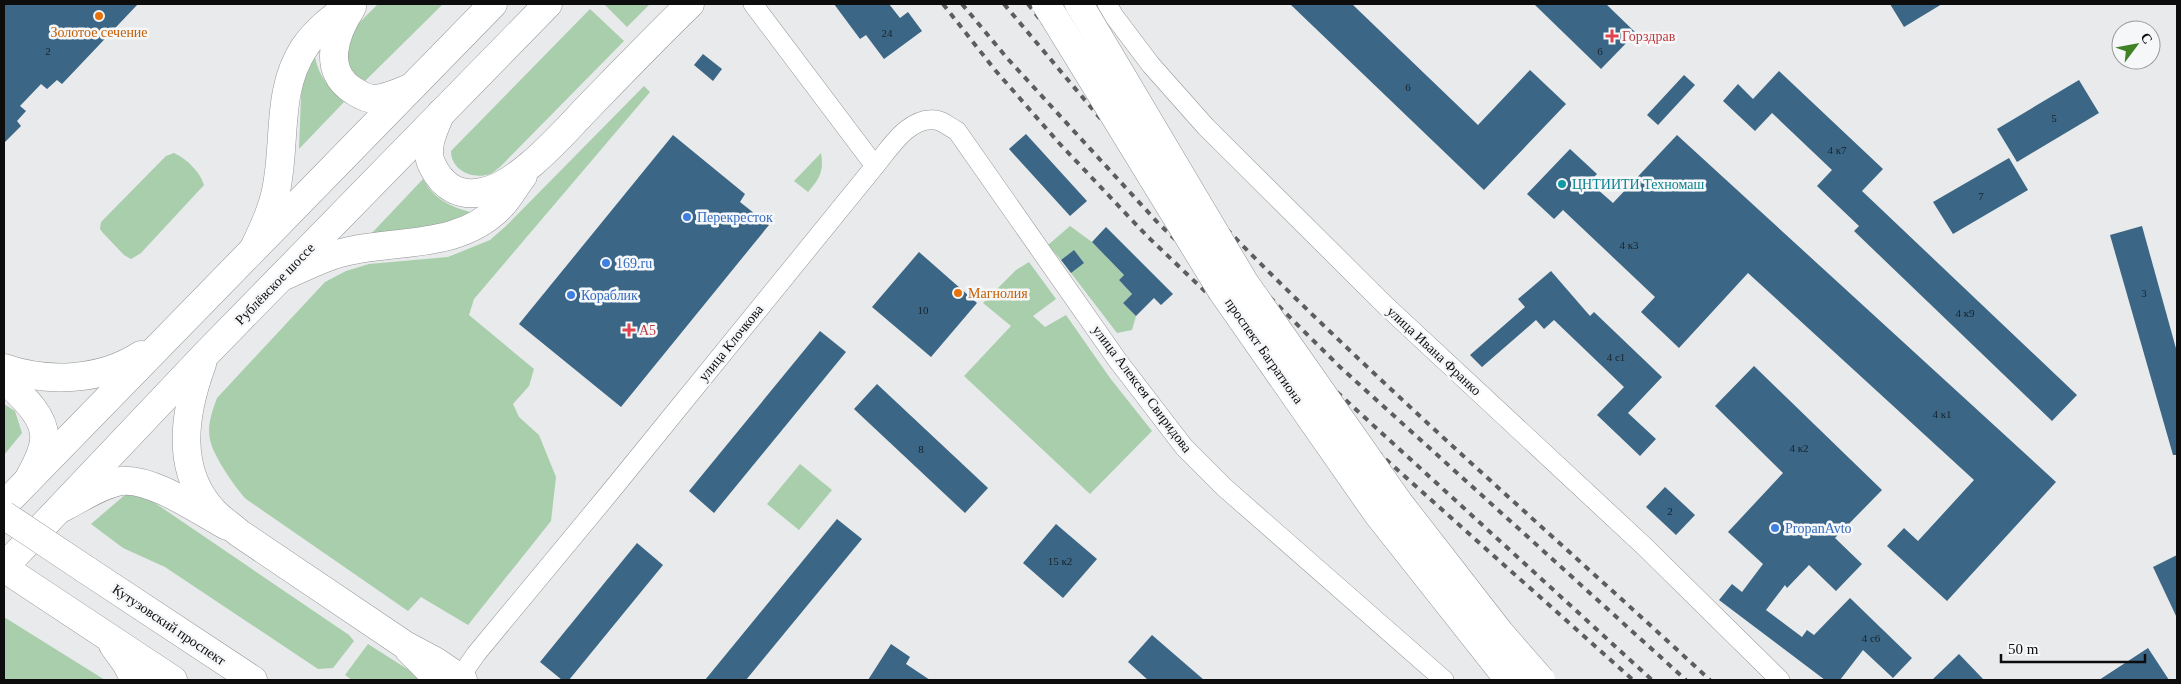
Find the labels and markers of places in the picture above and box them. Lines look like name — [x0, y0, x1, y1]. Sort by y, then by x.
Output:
marker: Золотое сечение — [93, 10, 105, 22]
place label: Золотое сечение — [50, 25, 148, 40]
place label: Горздрав — [1622, 29, 1676, 44]
marker: Горздрав — [1606, 30, 1618, 42]
place label: ЦНТИИТИ Техномаш — [1572, 177, 1704, 192]
marker: ЦНТИИТИ Техномаш — [1556, 178, 1568, 190]
place label: Перекресток — [697, 210, 773, 225]
marker: Перекресток — [681, 211, 693, 223]
place label: 169.ru — [616, 256, 652, 271]
marker: 169.ru — [600, 257, 612, 269]
place label: Магнолия — [968, 286, 1028, 301]
marker: Магнолия — [952, 287, 964, 299]
place label: Кораблик — [581, 288, 638, 303]
marker: Кораблик — [565, 289, 577, 301]
place label: А5 — [639, 323, 656, 338]
marker: А5 — [623, 324, 635, 336]
place label: PropanAvto — [1785, 521, 1852, 536]
marker: PropanAvto — [1769, 522, 1781, 534]

